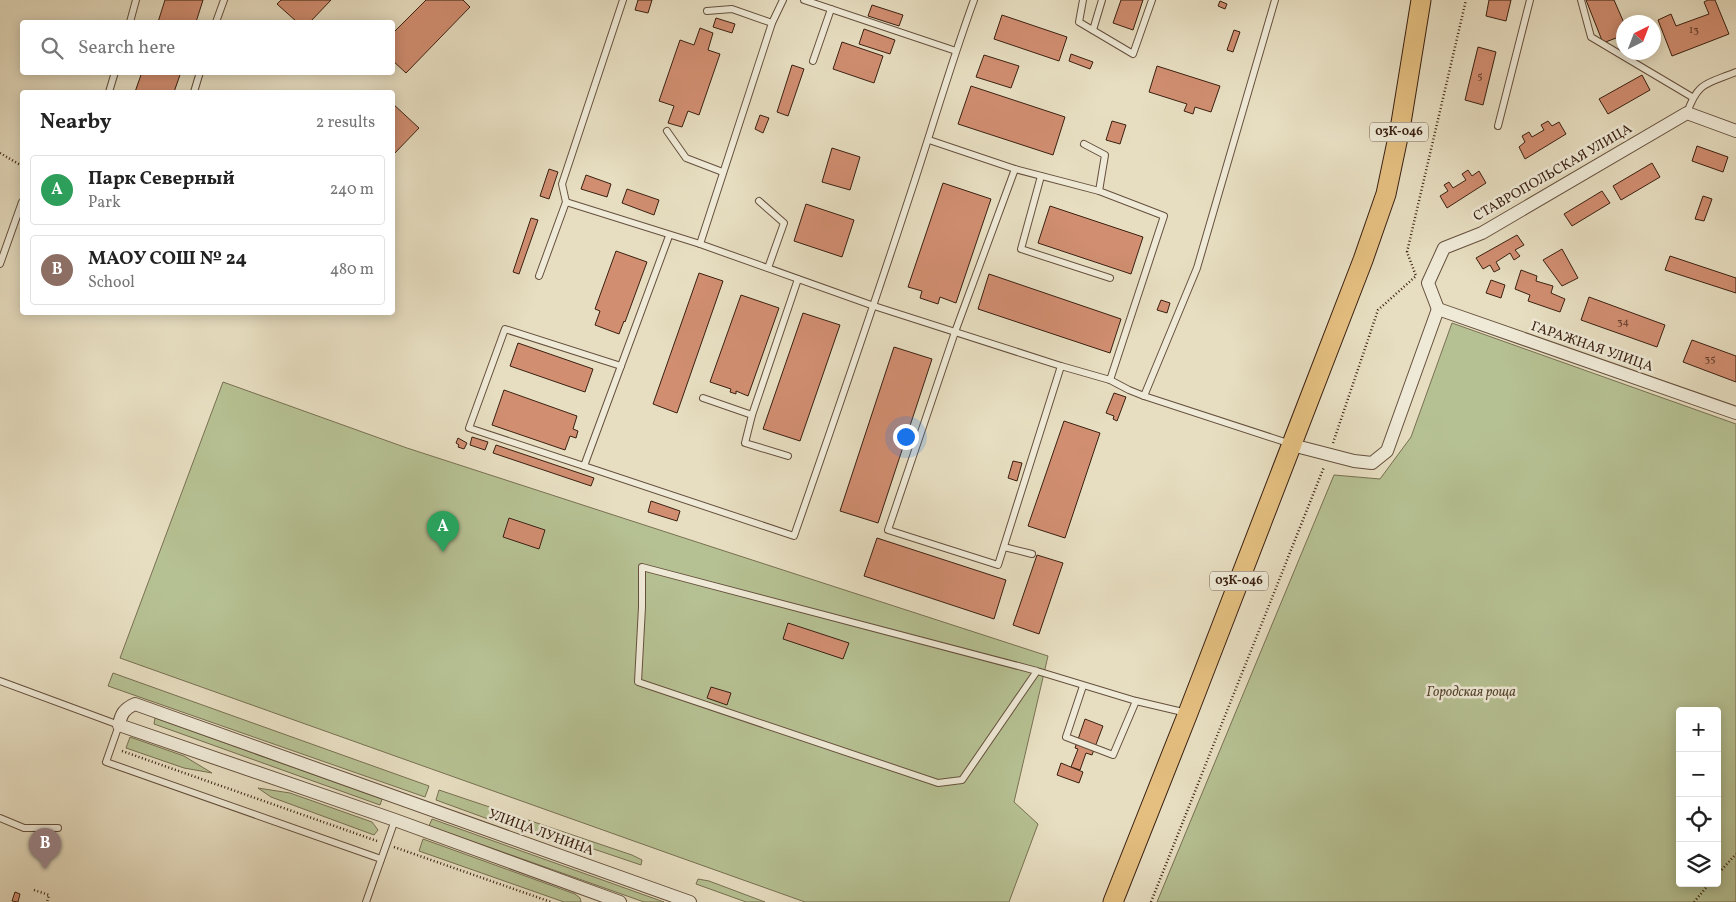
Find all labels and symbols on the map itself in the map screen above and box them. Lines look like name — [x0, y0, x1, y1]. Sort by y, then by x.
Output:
north arrow — [1616, 15, 1661, 60]
house number: 13 — [1689, 23, 1699, 38]
house number: 5 — [1477, 69, 1483, 84]
street label: СТАВРОПОЛЬСКАЯ УЛИЦА — [1470, 120, 1636, 226]
road number: 03К-046 — [1370, 122, 1428, 142]
house number: 34 — [1617, 315, 1630, 330]
street label: ГАРАЖНАЯ УЛИЦА — [1528, 317, 1656, 377]
house number: 35 — [1705, 352, 1715, 367]
your location — [893, 424, 919, 450]
pin: A — [427, 511, 459, 552]
road number: 03К-046 — [1210, 572, 1268, 590]
park label: Городская роща — [1426, 683, 1516, 702]
street label: УЛИЦА ЛУНИНА — [485, 805, 597, 861]
pin: B — [29, 828, 61, 869]

